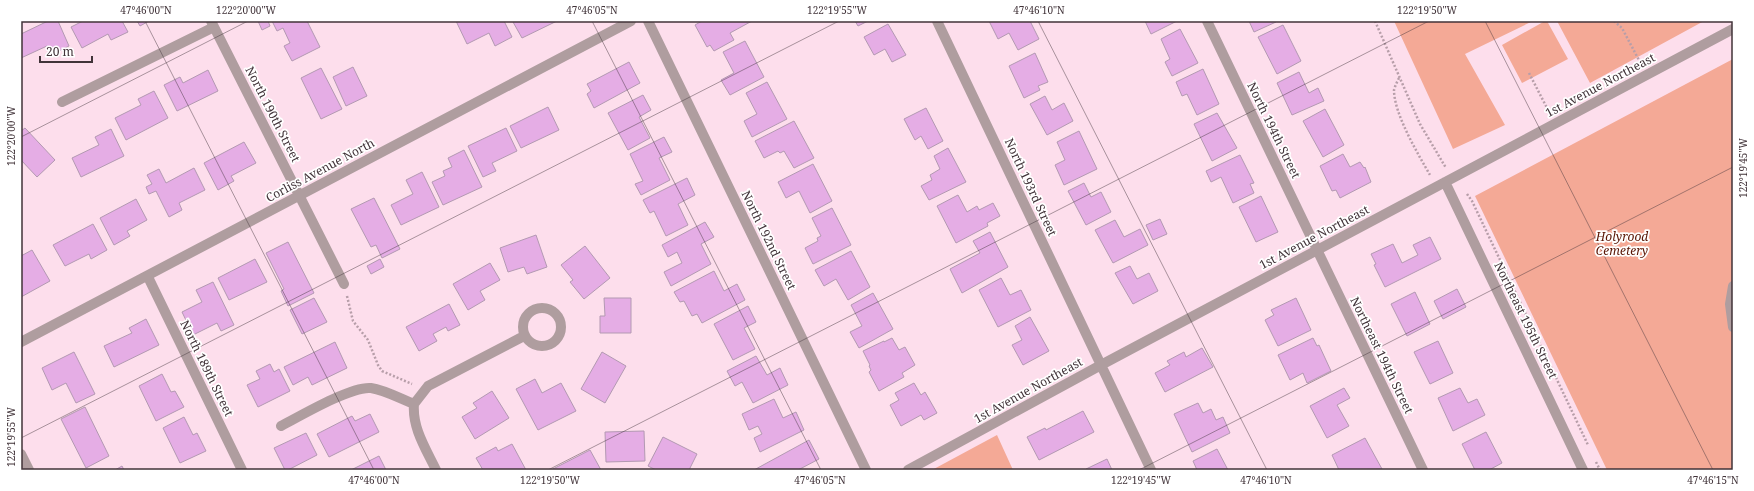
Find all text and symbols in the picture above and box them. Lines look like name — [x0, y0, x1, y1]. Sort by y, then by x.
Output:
text: 47°46'00"N — [120, 3, 172, 17]
text: 122°20'00"W — [216, 3, 276, 17]
text: 47°46'05"N — [566, 3, 618, 17]
text: 122°19'55"W — [807, 3, 867, 17]
text: 47°46'10"N — [1013, 3, 1065, 17]
text: 122°19'50"W — [1397, 3, 1457, 17]
scale bar — [40, 38, 92, 64]
text: 20 m — [46, 43, 74, 60]
street label: 1st Avenue Northeast — [1542, 49, 1658, 121]
street label: North 190th Street — [242, 63, 304, 165]
street label: North 194th Street — [1243, 79, 1305, 181]
text: 122°20'00"W — [4, 106, 18, 166]
street label: Corliss Avenue North — [263, 134, 378, 206]
street label: North 193rd Street — [1001, 135, 1061, 239]
text: 122°19'45"W — [1736, 138, 1750, 198]
street label: North 192nd Street — [738, 188, 800, 292]
street label: 1st Avenue Northeast — [1256, 201, 1372, 273]
park label: Holyrood Cemetery — [1595, 228, 1648, 259]
street label: Northeast 195th Street — [1490, 259, 1562, 381]
street label: Northeast 194th Street — [1346, 294, 1418, 416]
street label: North 189th Street — [176, 317, 238, 419]
street label: 1st Avenue Northeast — [971, 353, 1085, 427]
text: 122°19'55"W — [4, 407, 18, 467]
text: 47°46'00"N — [348, 473, 400, 487]
text: 122°19'50"W — [520, 473, 580, 487]
text: 47°46'05"N — [794, 473, 846, 487]
text: 122°19'45"W — [1111, 473, 1171, 487]
text: 47°46'10"N — [1240, 473, 1292, 487]
text: 47°46'15"N — [1687, 473, 1739, 487]

